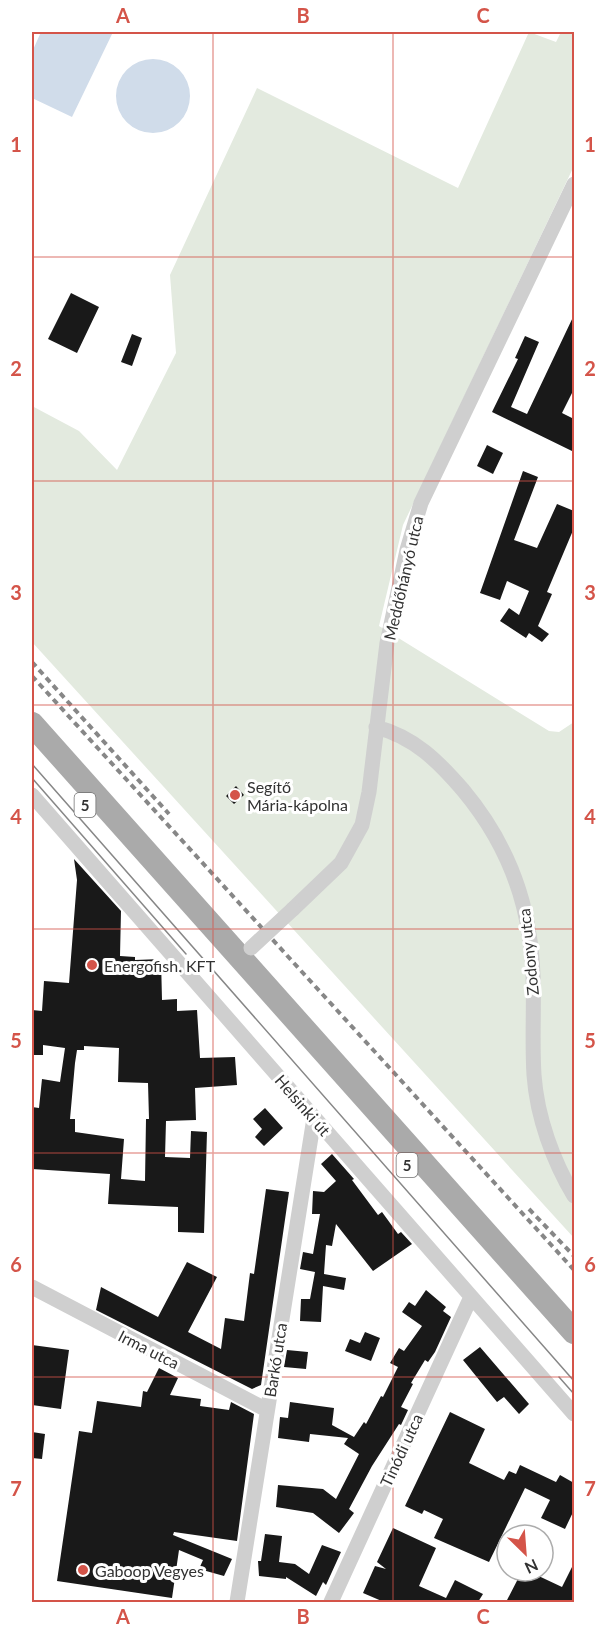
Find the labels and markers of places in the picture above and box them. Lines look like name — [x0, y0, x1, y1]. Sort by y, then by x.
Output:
place label: Segítő Mária-kápolna — [247, 777, 348, 814]
marker: Segítő Mária-kápolna — [228, 788, 242, 802]
place label: Energofish. KFT — [104, 956, 216, 975]
marker: Energofish. KFT — [85, 958, 99, 972]
place label: Gaboop Vegyes — [95, 1561, 204, 1580]
marker: Gaboop Vegyes — [76, 1563, 90, 1577]

